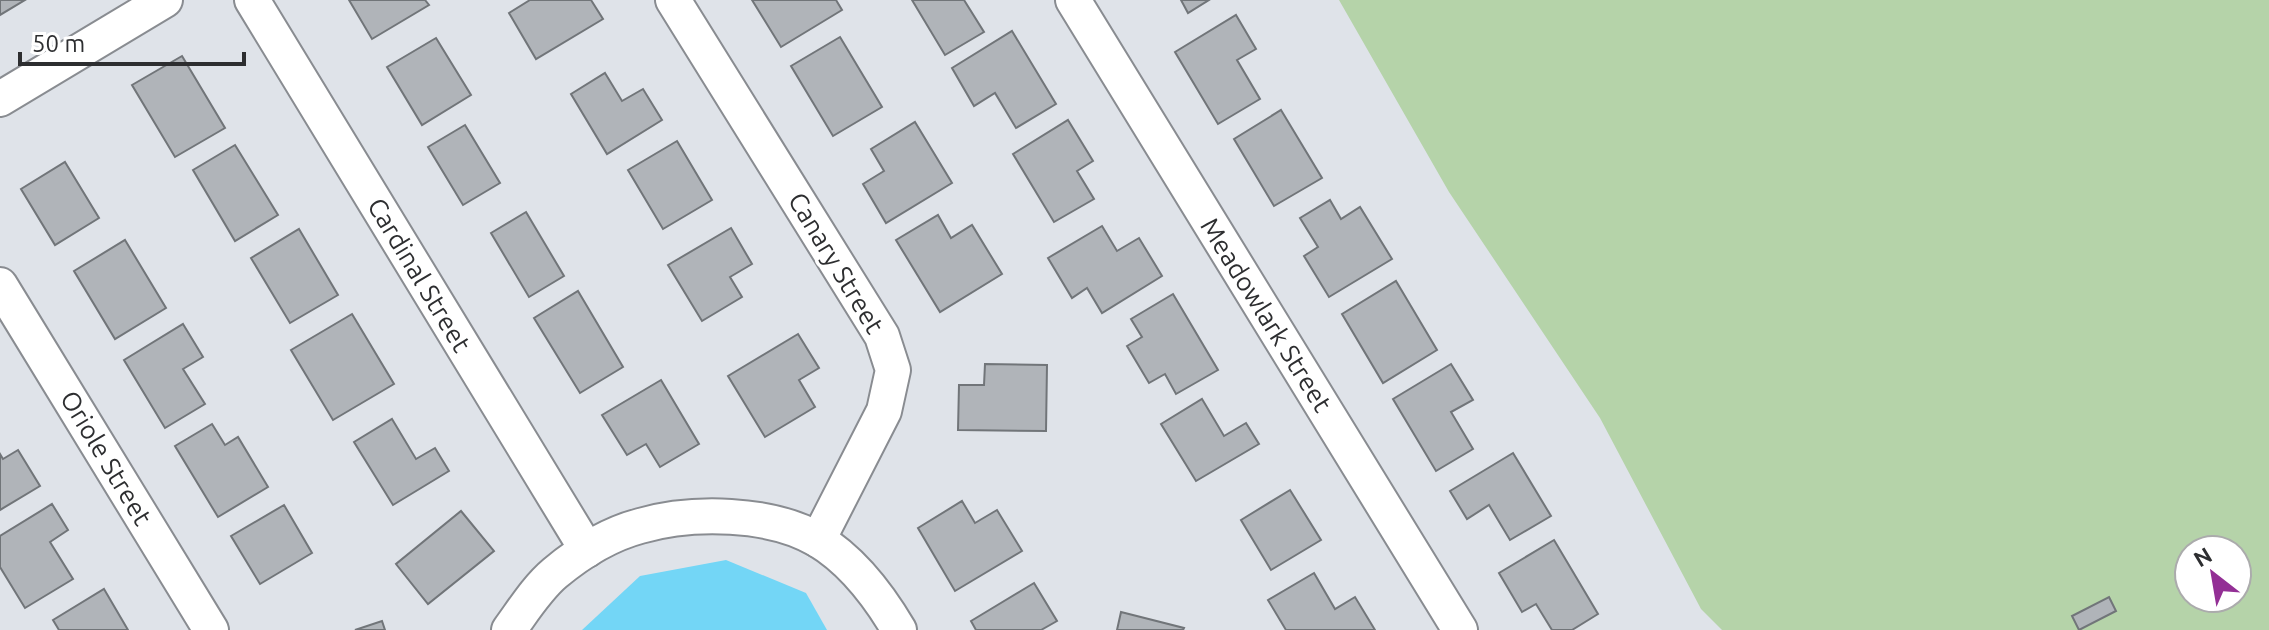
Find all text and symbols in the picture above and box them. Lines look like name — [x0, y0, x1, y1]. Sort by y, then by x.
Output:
scale bar — [20, 16, 244, 66]
text: 50 m — [32, 30, 85, 57]
street label: Canary Street — [783, 187, 890, 338]
street label: Cardinal Street — [362, 193, 477, 357]
street label: Meadowlark Street — [1195, 213, 1338, 417]
street label: Oriole Street — [55, 385, 158, 530]
north arrow — [2173, 534, 2253, 614]
text: N — [2189, 541, 2216, 571]

